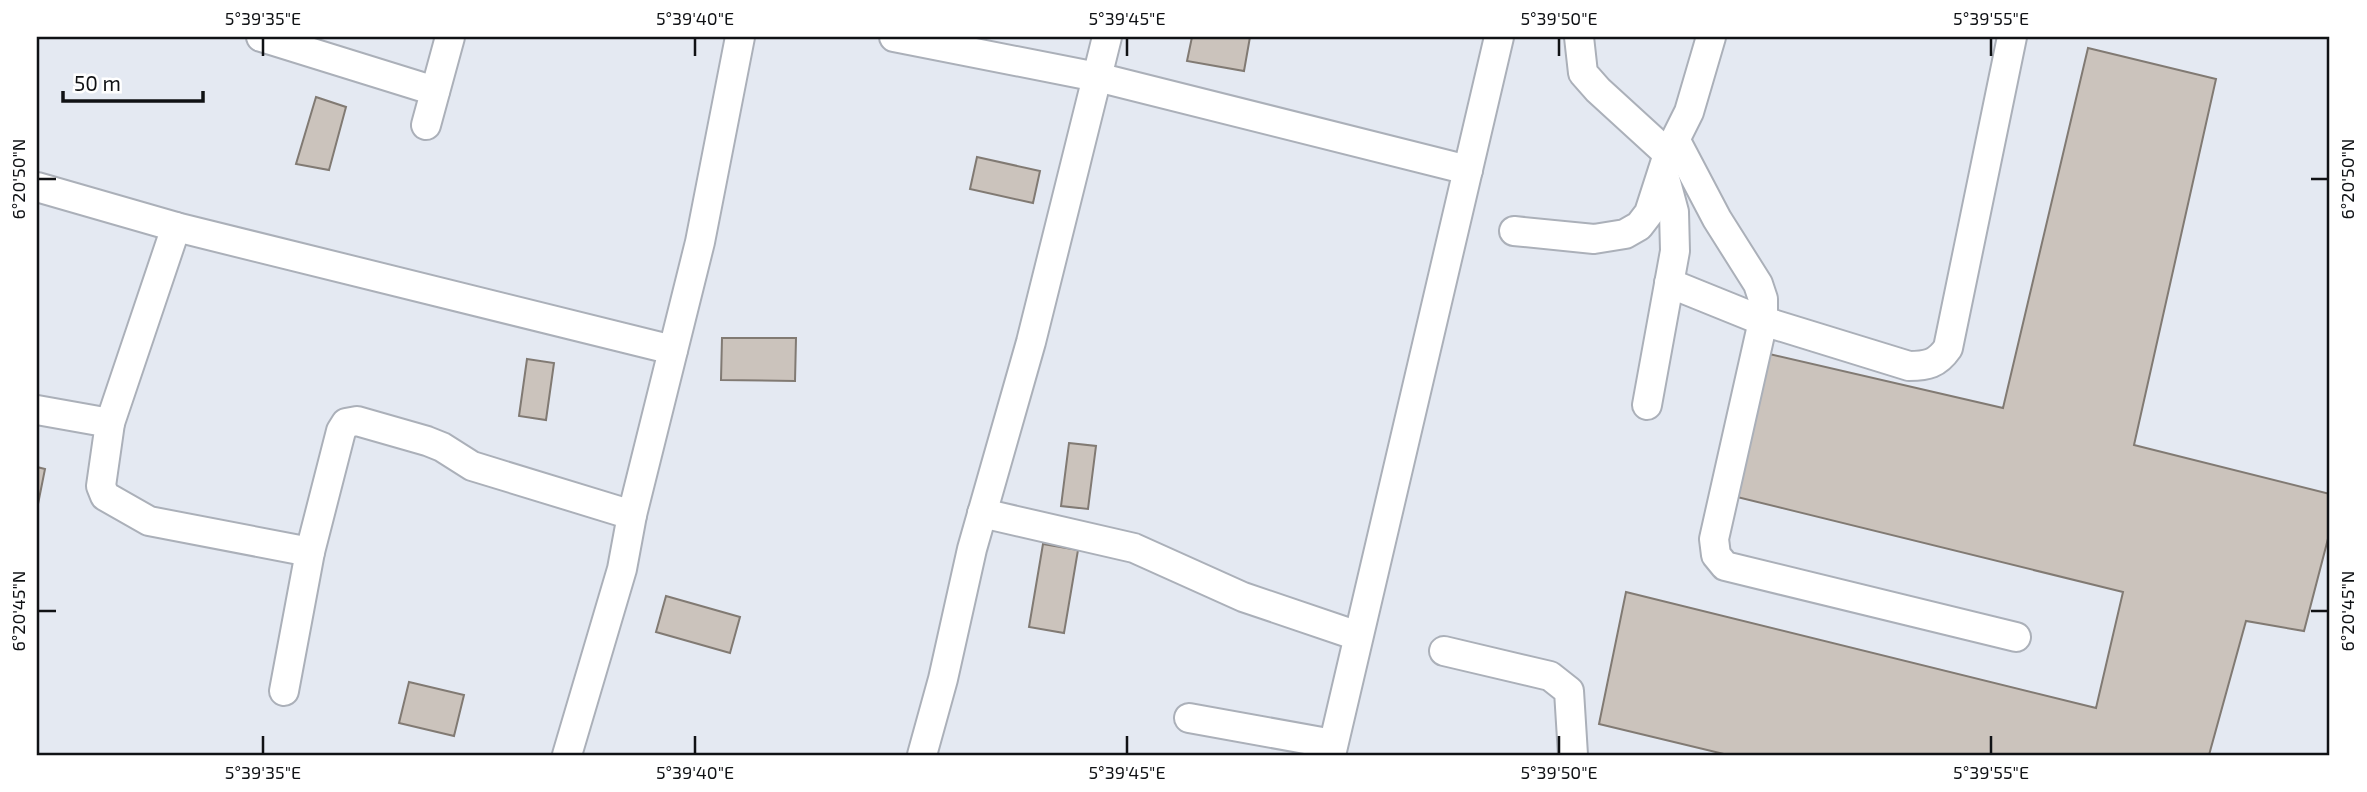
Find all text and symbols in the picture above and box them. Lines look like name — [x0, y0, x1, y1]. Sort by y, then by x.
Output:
text: 5°39'35"E — [225, 7, 301, 29]
text: 5°39'40"E — [656, 7, 734, 29]
text: 5°39'45"E — [1088, 7, 1166, 29]
text: 5°39'50"E — [1520, 7, 1598, 29]
text: 5°39'55"E — [1953, 7, 2029, 29]
scale bar — [63, 60, 203, 104]
text: 50 m — [74, 70, 121, 95]
text: 6°20'50"N — [7, 138, 29, 220]
text: 6°20'50"N — [2336, 138, 2358, 220]
text: 6°20'45"N — [7, 571, 29, 651]
text: 6°20'45"N — [2336, 571, 2358, 651]
text: 5°39'35"E — [225, 761, 301, 783]
text: 5°39'40"E — [656, 761, 734, 783]
text: 5°39'45"E — [1088, 761, 1166, 783]
text: 5°39'50"E — [1520, 761, 1598, 783]
text: 5°39'55"E — [1953, 761, 2029, 783]

